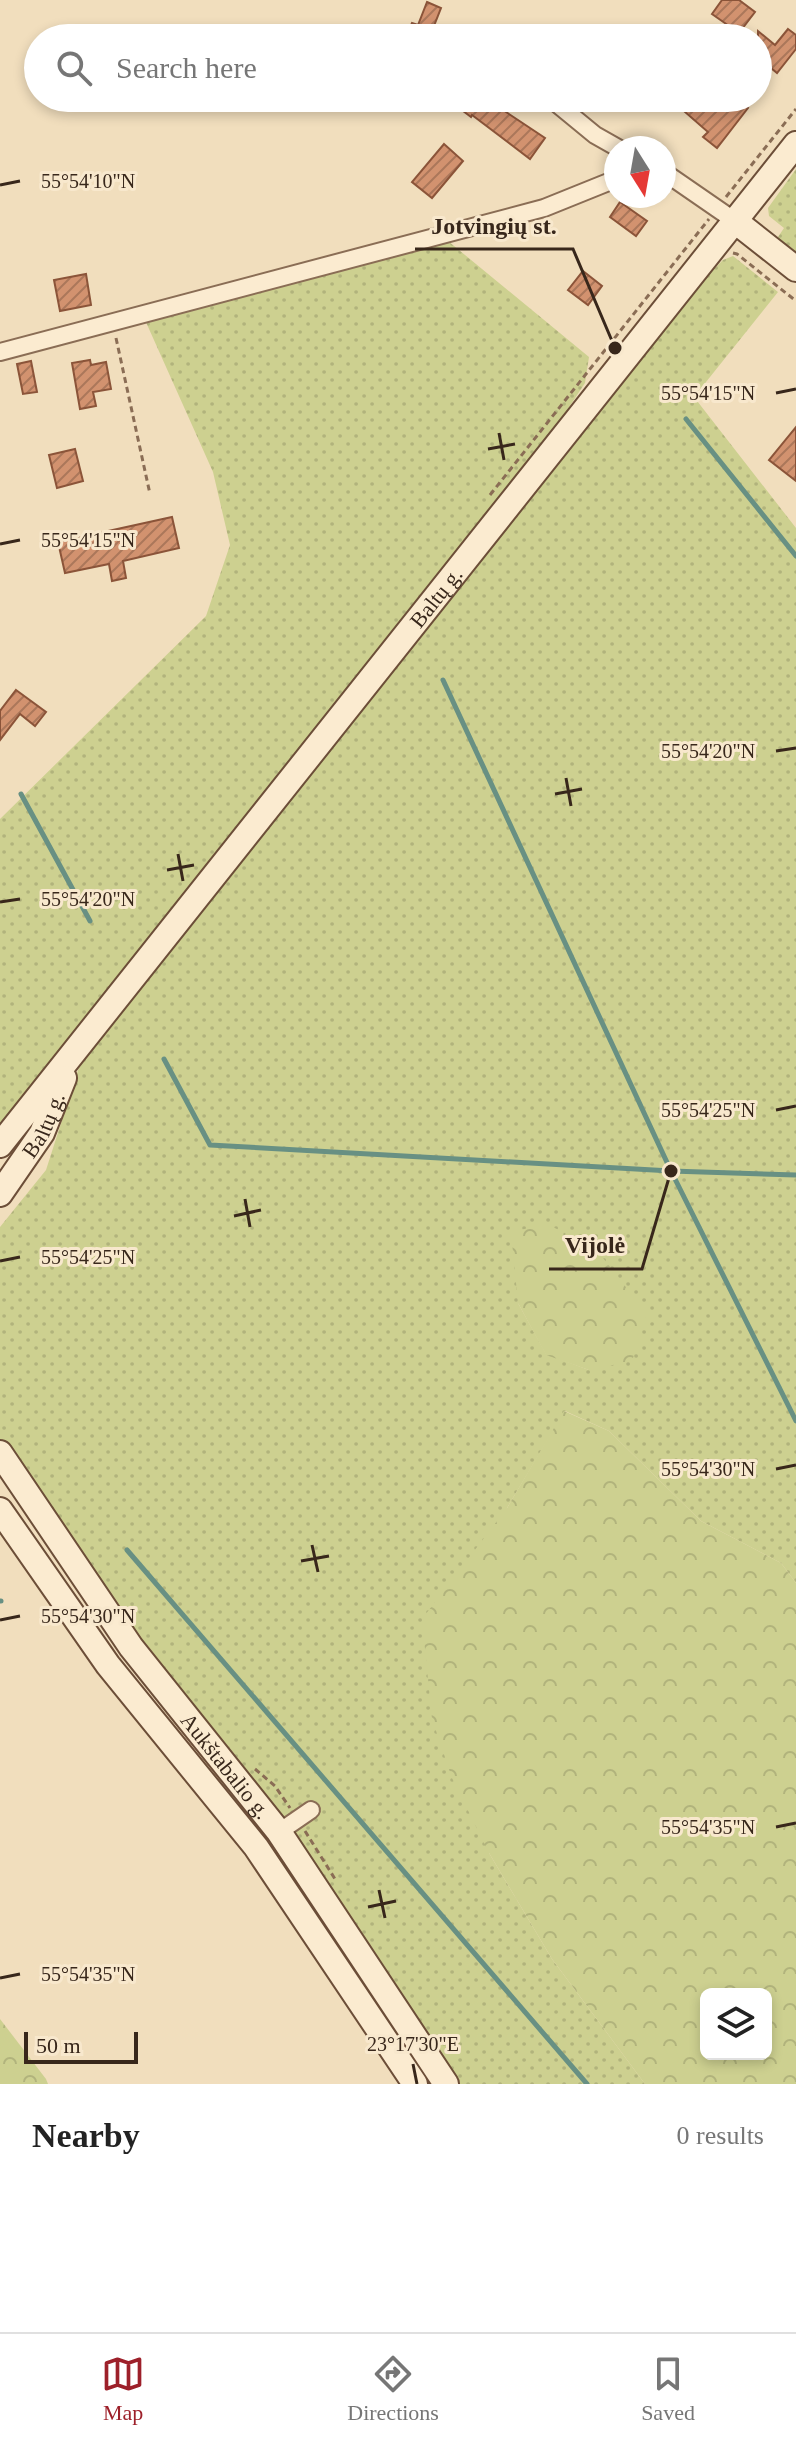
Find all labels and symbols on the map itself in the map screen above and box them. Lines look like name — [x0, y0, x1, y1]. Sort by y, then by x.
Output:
north arrow — [604, 136, 676, 208]
text: 55°54'10"N — [41, 170, 135, 192]
callout: Jotvingių st. — [415, 201, 573, 249]
text: Jotvingių st. — [431, 213, 557, 239]
text: 55°54'15"N — [661, 382, 755, 404]
text: 55°54'15"N — [41, 529, 135, 551]
street label: Baltų g. — [404, 562, 467, 632]
text: 55°54'20"N — [661, 740, 755, 762]
text: 55°54'20"N — [41, 888, 135, 910]
street label: Baltų g. — [16, 1089, 69, 1162]
text: 55°54'25"N — [661, 1099, 755, 1121]
callout: Vijolė — [549, 1221, 642, 1269]
text: Vijolė — [565, 1232, 626, 1258]
text: 55°54'25"N — [41, 1246, 135, 1268]
text: 55°54'30"N — [661, 1458, 755, 1480]
text: 55°54'30"N — [41, 1605, 135, 1627]
street label: Aukštabalio g. — [176, 1708, 276, 1824]
text: 55°54'35"N — [661, 1816, 755, 1838]
text: 55°54'35"N — [41, 1963, 135, 1985]
scale bar — [24, 2028, 138, 2064]
text: 23°17'30"E — [367, 2033, 459, 2055]

